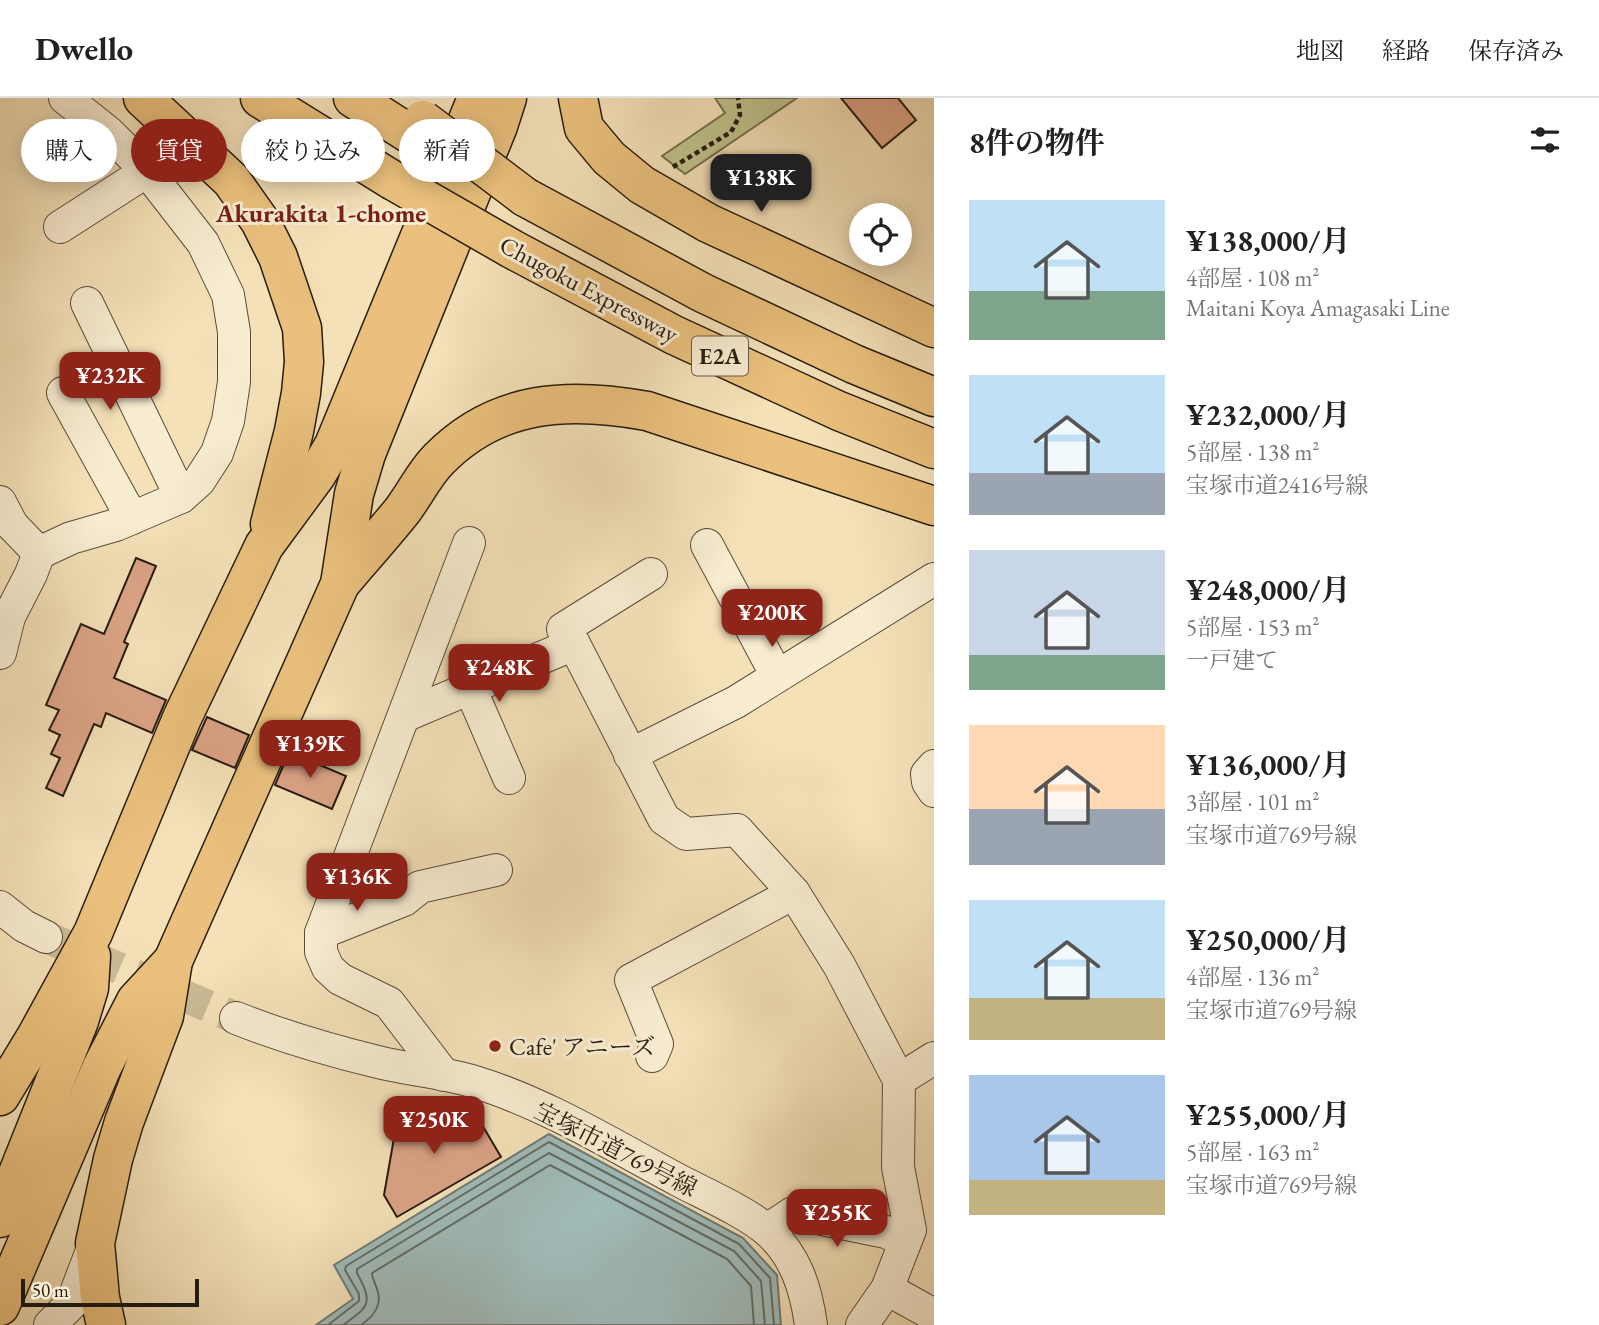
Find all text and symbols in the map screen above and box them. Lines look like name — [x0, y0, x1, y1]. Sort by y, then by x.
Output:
text: Dwello — [35, 27, 133, 70]
text: 地図 — [1296, 35, 1344, 66]
text: 経路 — [1382, 35, 1430, 66]
text: 保存済み — [1468, 35, 1564, 66]
chip: 購入 — [21, 119, 117, 182]
chip: 賃貸 — [131, 119, 227, 182]
chip: 絞り込み — [241, 119, 385, 182]
chip: 新着 — [399, 119, 495, 182]
icon: filters — [1526, 121, 1564, 159]
text: 8件の物件 — [969, 123, 1105, 162]
pin: ¥138K — [712, 155, 810, 214]
text: ¥138K — [726, 162, 796, 192]
district label: Akurakita 1-chome — [215, 196, 426, 230]
map controls — [849, 203, 912, 266]
button: locate — [849, 203, 912, 266]
text: ¥138,000/月 — [1186, 221, 1350, 260]
icon: home — [1025, 228, 1109, 312]
street label: Chugoku Expressway — [494, 229, 684, 349]
text: 4部屋 · 108 m² — [1186, 263, 1319, 293]
text: Maitani Koya Amagasaki Line — [1186, 293, 1450, 323]
road number: E2A — [692, 336, 748, 376]
pin: ¥232K — [61, 352, 159, 412]
text: ¥232K — [75, 360, 145, 390]
text: ¥232,000/月 — [1186, 395, 1350, 434]
icon: home — [1025, 403, 1109, 487]
text: 5部屋 · 138 m² — [1186, 437, 1319, 467]
text: 宝塚市道2416号線 — [1186, 470, 1368, 500]
text: ¥248,000/月 — [1186, 570, 1350, 609]
icon: home — [1025, 578, 1109, 662]
pin: ¥200K — [723, 589, 821, 649]
text: ¥200K — [737, 597, 807, 627]
text: 5部屋 · 153 m² — [1186, 612, 1319, 642]
pin: ¥248K — [450, 644, 548, 704]
text: 一戸建て — [1186, 645, 1278, 675]
text: ¥248K — [464, 652, 534, 682]
pin: ¥139K — [261, 720, 359, 780]
text: ¥139K — [275, 728, 345, 758]
text: ¥136,000/月 — [1186, 745, 1350, 784]
icon: home — [1025, 753, 1109, 837]
text: 3部屋 · 101 m² — [1186, 787, 1319, 817]
text: 宝塚市道769号線 — [1186, 820, 1357, 850]
pin: ¥136K — [308, 854, 406, 913]
text: ¥136K — [322, 861, 392, 891]
text: ¥250,000/月 — [1186, 920, 1350, 959]
icon: home — [1025, 928, 1109, 1012]
text: 4部屋 · 136 m² — [1186, 962, 1319, 992]
text: 宝塚市道769号線 — [1186, 995, 1357, 1025]
place label: Cafe' アニーズ — [509, 1031, 655, 1062]
marker: Cafe' アニーズ — [487, 1038, 503, 1054]
street label: 宝塚市道769号線 — [529, 1095, 703, 1203]
text: ¥255,000/月 — [1186, 1095, 1350, 1134]
pin: ¥250K — [385, 1096, 483, 1156]
icon: home — [1025, 1103, 1109, 1187]
text: ¥250K — [399, 1104, 469, 1134]
text: 5部屋 · 163 m² — [1186, 1137, 1319, 1167]
text: 宝塚市道769号線 — [1186, 1170, 1357, 1200]
pin: ¥255K — [788, 1190, 886, 1249]
text: ¥255K — [802, 1197, 872, 1227]
scale bar — [21, 1276, 200, 1308]
text: 50 m — [32, 1278, 69, 1303]

